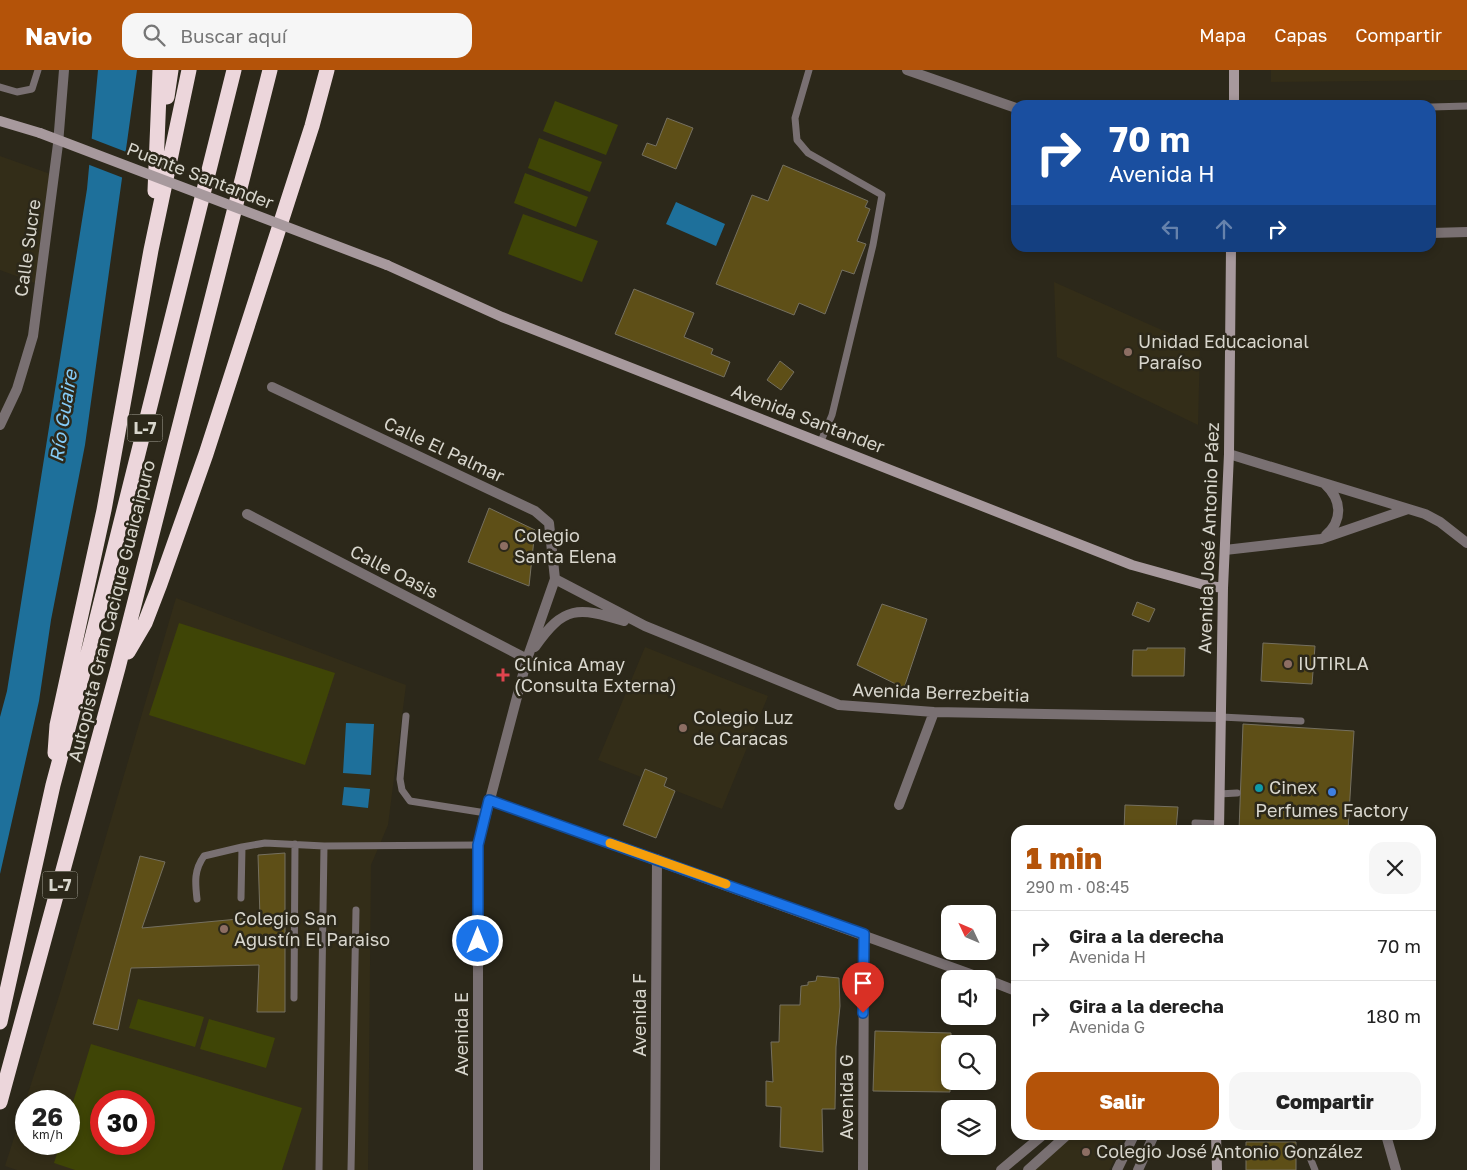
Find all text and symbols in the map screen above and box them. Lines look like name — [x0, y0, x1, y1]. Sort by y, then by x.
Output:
search box — [122, 13, 472, 58]
text: Navio — [25, 21, 92, 50]
icon: search — [140, 21, 168, 49]
text: Buscar aquí — [180, 24, 287, 47]
text: Mapa — [1199, 24, 1246, 46]
text: Capas — [1274, 24, 1327, 46]
text: Compartir — [1355, 24, 1442, 46]
text: 70 m — [1109, 118, 1190, 160]
icon: right — [1026, 120, 1091, 185]
street label: Puente Santander — [124, 137, 277, 213]
text: Avenida H — [1109, 160, 1215, 187]
street label: Calle Sucre — [9, 198, 45, 298]
icon: left — [1157, 215, 1185, 243]
icon: ahead — [1210, 215, 1238, 243]
icon: right — [1263, 215, 1291, 243]
place label: Unidad Educacional Paraíso — [1138, 330, 1309, 373]
marker: Unidad Educacional Paraíso — [1122, 346, 1134, 358]
water label: Río Guaire — [44, 366, 81, 464]
street label: Avenida Santander — [729, 379, 888, 457]
street label: Calle El Palmar — [381, 412, 508, 487]
road number: L-7 — [128, 414, 162, 442]
street label: Avenida José Antonio Páez — [1193, 422, 1223, 654]
street label: Autopista Gran Cacique Guaicaipuro — [63, 458, 159, 764]
place label: Colegio Santa Elena — [514, 524, 617, 567]
street label: Calle Oasis — [347, 539, 442, 603]
marker: Colegio Santa Elena — [498, 540, 510, 552]
place label: IUTIRLA — [1298, 652, 1369, 674]
place label: Clínica Amay (Consulta Externa) — [514, 653, 677, 696]
marker: IUTIRLA — [1282, 658, 1294, 670]
marker: Clínica Amay (Consulta Externa) — [496, 668, 510, 682]
street label: Avenida Berrezbeitia — [852, 678, 1030, 706]
place label: Colegio Luz de Caracas — [693, 706, 793, 749]
marker: Colegio Luz de Caracas — [677, 722, 689, 734]
place label: Cinex — [1269, 776, 1317, 798]
marker: Cinex — [1253, 782, 1265, 794]
marker: Perfumes Factory — [1326, 786, 1338, 798]
place label: Perfumes Factory — [1255, 799, 1409, 821]
text: 1 min — [1026, 840, 1102, 876]
button: close — [1369, 842, 1421, 894]
road number: L-7 — [42, 872, 78, 898]
text: 290 m · 08:45 — [1026, 877, 1129, 897]
north arrow — [941, 905, 996, 960]
map controls — [941, 905, 996, 1155]
place label: Colegio San Agustín El Paraiso — [234, 907, 390, 950]
position arrow — [451, 914, 503, 966]
marker: Colegio San Agustín El Paraiso — [218, 923, 230, 935]
text: Gira a la derecha — [1069, 924, 1224, 947]
icon: right — [1026, 932, 1054, 960]
text: 70 m — [1378, 934, 1421, 957]
text: Avenida H — [1069, 947, 1146, 967]
pin — [842, 962, 884, 1013]
icon: arrive — [849, 969, 877, 997]
button: sound — [941, 970, 996, 1025]
street label: Avenida F — [628, 973, 650, 1057]
street label: Avenida E — [450, 992, 472, 1076]
text: Gira a la derecha — [1069, 994, 1224, 1017]
icon: right — [1026, 1002, 1054, 1030]
text: 180 m — [1367, 1004, 1421, 1027]
text: Avenida G — [1069, 1017, 1145, 1037]
button: search — [941, 1035, 996, 1090]
street label: Avenida G — [835, 1054, 857, 1140]
button: Salir — [1026, 1072, 1219, 1130]
button: Compartir — [1229, 1072, 1421, 1130]
speed limit sign: 30 — [90, 1090, 155, 1155]
button: layers — [941, 1100, 996, 1155]
text: 26 — [32, 1101, 63, 1132]
text: km/h — [32, 1127, 63, 1142]
place label: Colegio José Antonio González — [1096, 1140, 1363, 1162]
marker: Colegio José Antonio González — [1080, 1146, 1092, 1158]

